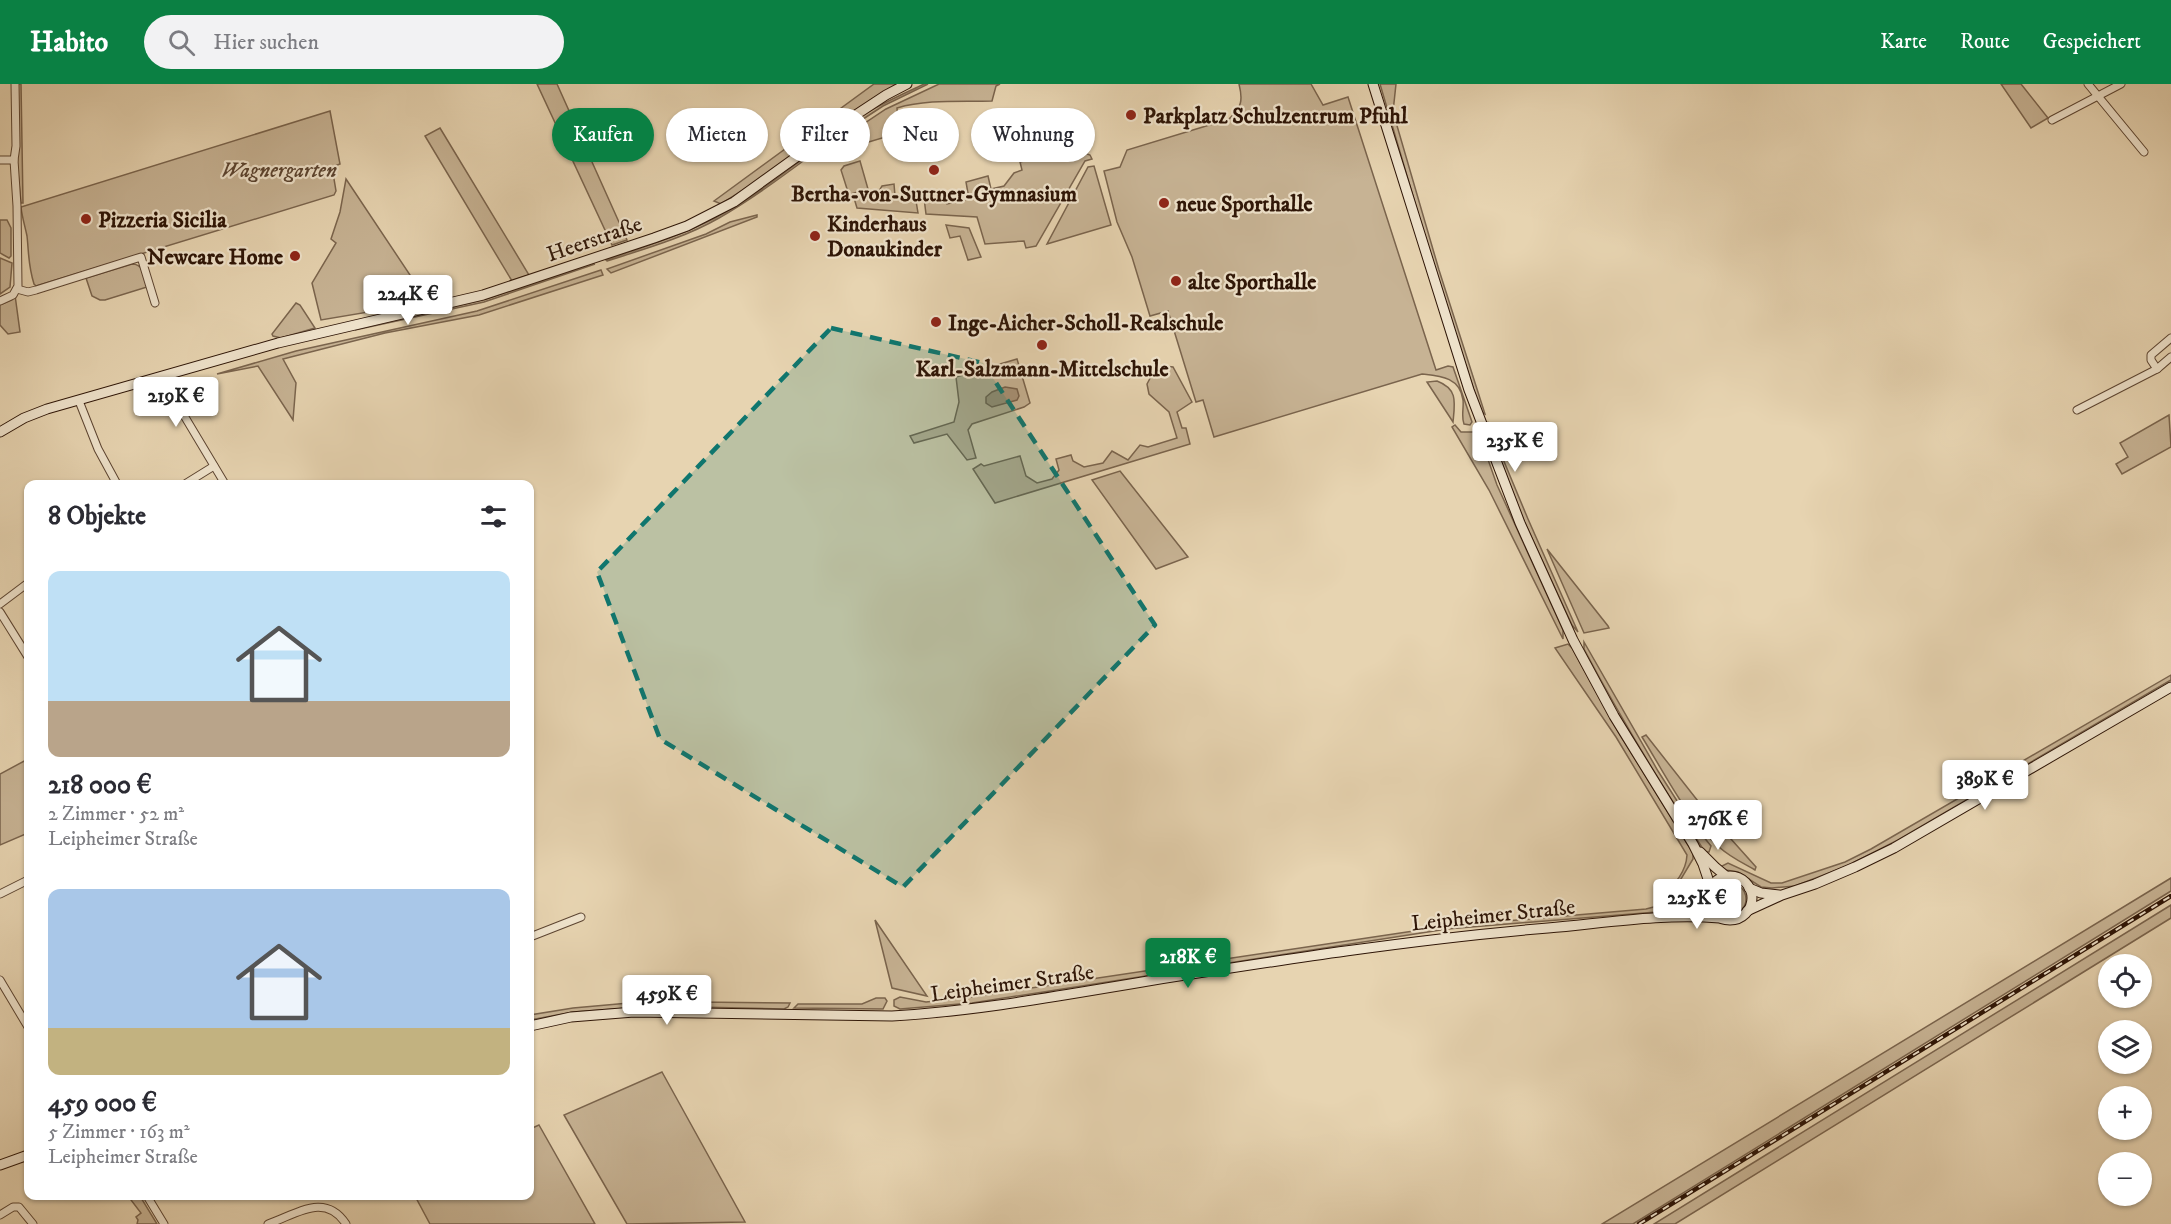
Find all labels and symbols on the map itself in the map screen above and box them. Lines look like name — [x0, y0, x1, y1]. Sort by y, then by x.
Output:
place label: Parkplatz Schulzentrum Pfuhl — [1143, 103, 1408, 130]
marker: Parkplatz Schulzentrum Pfuhl — [1124, 108, 1138, 122]
park label: Wagnergarten — [221, 157, 337, 184]
marker: Bertha-von-Suttner-Gymnasium — [927, 163, 941, 177]
place label: Bertha-von-Suttner-Gymnasium — [791, 181, 1077, 208]
place label: neue Sporthalle — [1176, 191, 1313, 218]
marker: neue Sporthalle — [1157, 196, 1171, 210]
place label: Pizzeria Sicilia — [98, 207, 227, 234]
street label: Heerstraße — [543, 211, 646, 268]
place label: Kinderhaus Donaukinder — [827, 211, 943, 263]
marker: Pizzeria Sicilia — [79, 212, 93, 226]
marker: Kinderhaus Donaukinder — [808, 229, 822, 243]
place label: Newcare Home — [147, 244, 283, 271]
marker: Newcare Home — [288, 249, 302, 263]
place label: alte Sporthalle — [1188, 269, 1316, 296]
marker: alte Sporthalle — [1169, 274, 1183, 288]
pin: 224K € — [359, 275, 457, 326]
place label: Inge-Aicher-Scholl-Realschule — [948, 310, 1223, 337]
marker: Inge-Aicher-Scholl-Realschule — [929, 315, 943, 329]
marker: Karl-Salzmann-Mittelschule — [1035, 338, 1049, 352]
place label: Karl-Salzmann-Mittelschule — [915, 356, 1169, 383]
pin: 219K € — [127, 377, 225, 428]
pin: 235K € — [1466, 422, 1564, 473]
pin: 389K € — [1936, 760, 2034, 811]
pin: 276K € — [1669, 800, 1767, 851]
pin: 225K € — [1648, 879, 1746, 930]
street label: Leipheimer Straße — [1410, 893, 1577, 938]
pin: 218K € — [1139, 938, 1237, 989]
street label: Leipheimer Straße — [929, 959, 1096, 1008]
pin: 459K € — [618, 975, 716, 1026]

